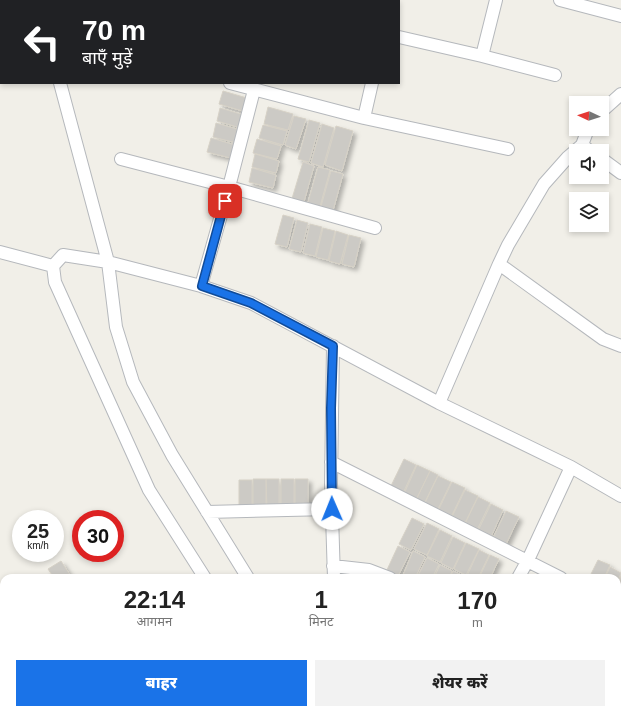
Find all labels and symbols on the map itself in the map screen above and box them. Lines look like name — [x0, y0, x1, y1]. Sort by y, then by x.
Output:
north arrow — [569, 96, 609, 136]
pin — [208, 184, 242, 218]
position arrow — [311, 488, 353, 530]
speed limit sign: 30 — [72, 510, 124, 562]

